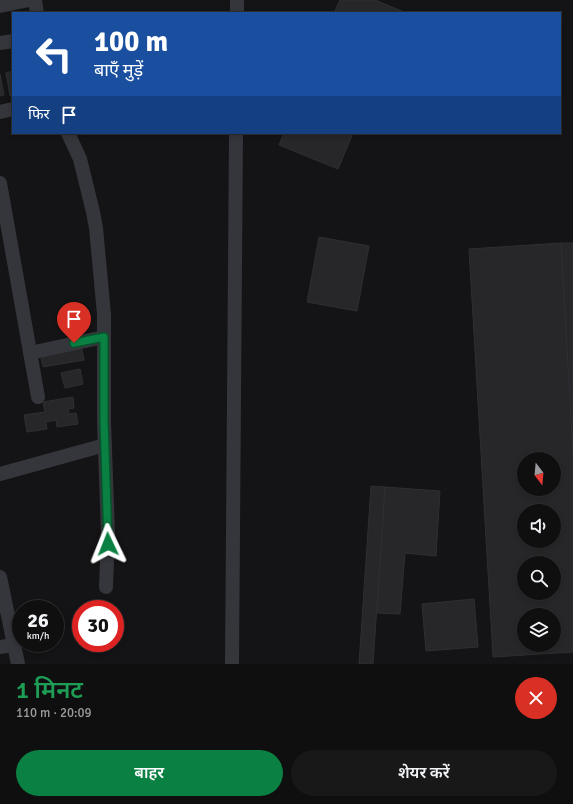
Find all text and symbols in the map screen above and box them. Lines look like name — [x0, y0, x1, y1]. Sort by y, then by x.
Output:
text: 100 m — [94, 25, 168, 59]
icon: left — [28, 28, 80, 80]
text: बाएँ मुड़ें — [94, 59, 143, 81]
icon: arrive — [58, 104, 80, 126]
text: फिर — [28, 105, 50, 123]
pin — [57, 302, 91, 343]
icon: arrive — [63, 308, 85, 330]
north arrow — [517, 452, 561, 496]
map controls — [517, 452, 561, 652]
button: sound — [517, 504, 561, 548]
position arrow — [87, 523, 129, 565]
button: search — [517, 556, 561, 600]
speed limit sign: 30 — [72, 600, 124, 652]
text: 26 — [27, 608, 49, 633]
button: layers — [517, 608, 561, 652]
text: km/h — [27, 630, 49, 642]
text: 1 मिनट — [16, 675, 83, 705]
button: close — [515, 677, 557, 719]
text: 110 m · 20:09 — [16, 705, 92, 721]
button: बाहर — [16, 750, 283, 796]
button: शेयर करें — [291, 750, 557, 796]

